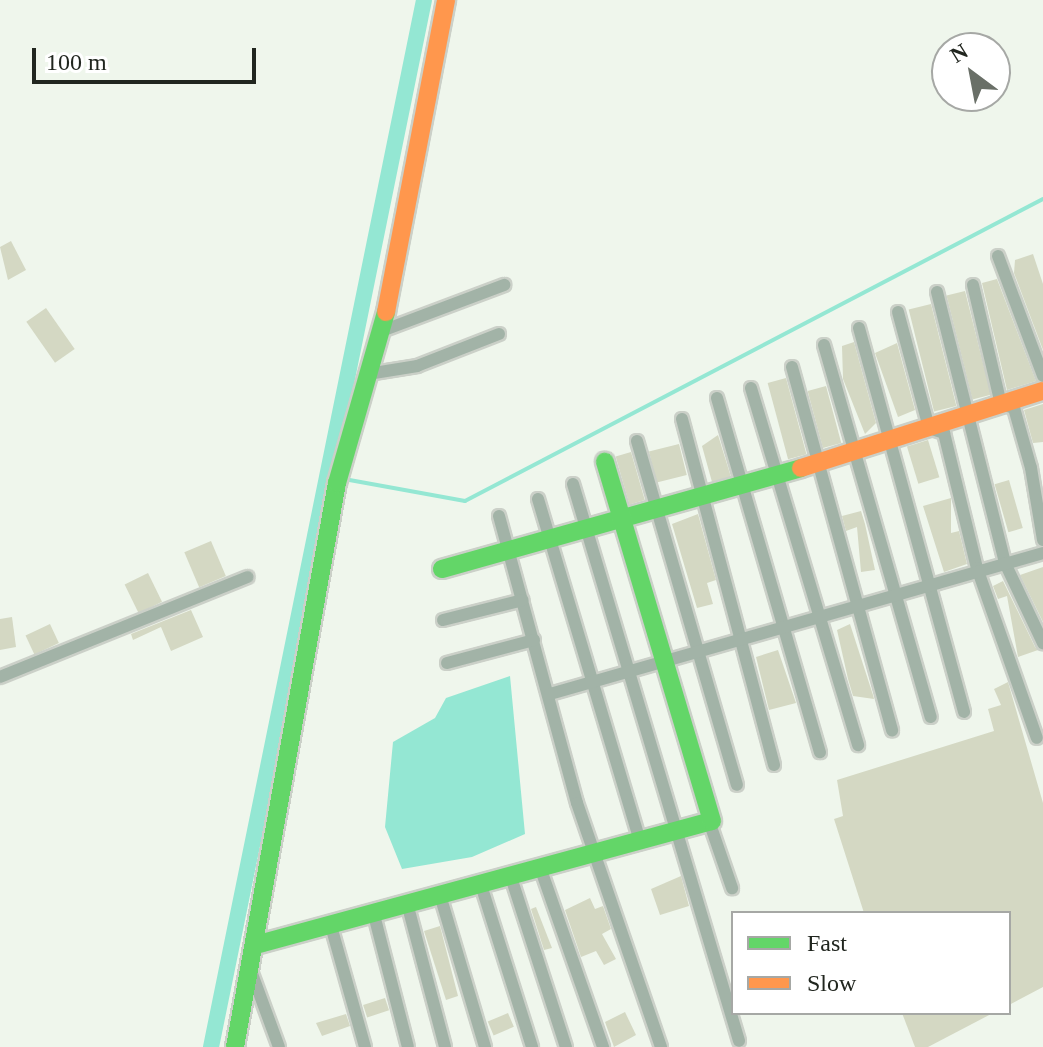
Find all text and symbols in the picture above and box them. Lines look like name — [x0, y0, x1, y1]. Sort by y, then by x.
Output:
scale bar — [36, 32, 260, 82]
north arrow — [931, 32, 1011, 112]
text: N — [946, 38, 972, 68]
text: 100 m — [46, 49, 107, 75]
legend — [731, 911, 1011, 1015]
text: Fast — [807, 930, 847, 956]
text: Slow — [807, 970, 856, 996]

